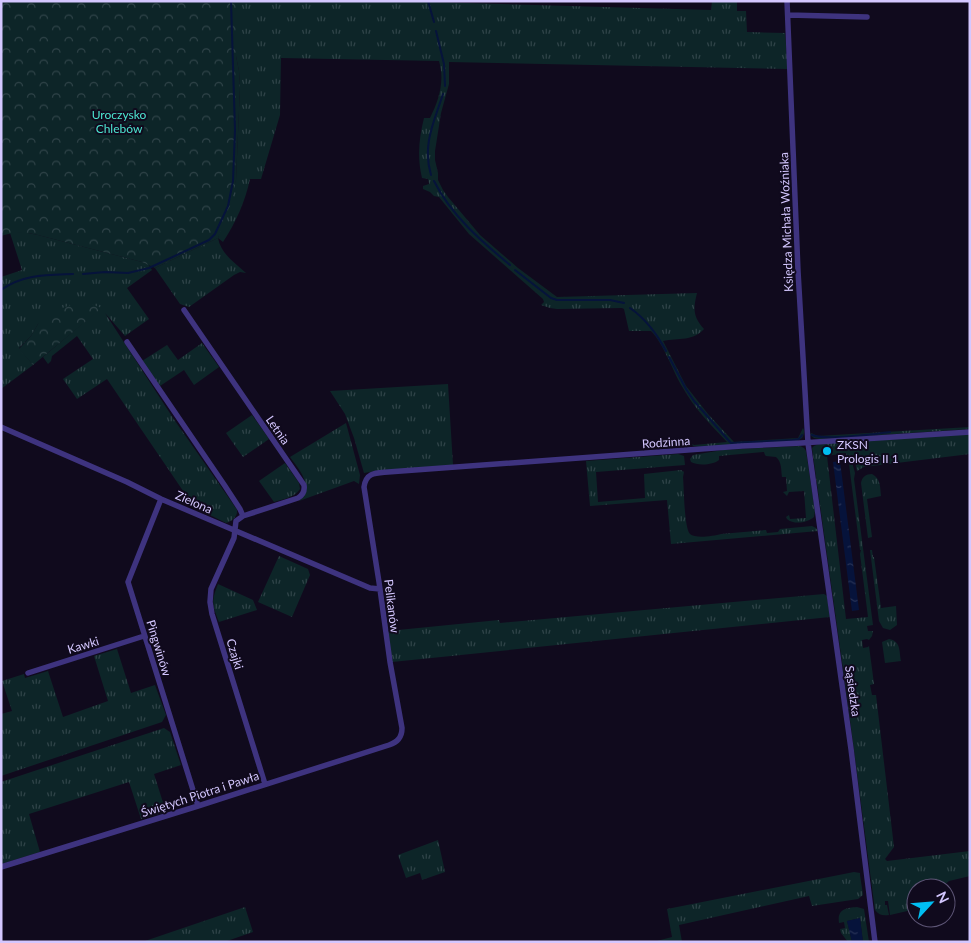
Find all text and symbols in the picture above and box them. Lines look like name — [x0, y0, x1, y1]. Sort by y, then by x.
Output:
park label: Uroczysko Chlebów — [92, 107, 146, 136]
street label: Księdza Michała Woźniaka — [776, 152, 796, 292]
street label: Letnia — [263, 413, 293, 447]
street label: Rodzinna — [641, 433, 691, 451]
place label: ZKSN Prologis II 1 — [837, 437, 899, 466]
marker: ZKSN Prologis II 1 — [821, 445, 833, 457]
street label: Zielona — [173, 487, 215, 517]
street label: Pelikanów — [381, 578, 403, 634]
street label: Pingwinów — [143, 618, 175, 679]
street label: Kawki — [65, 633, 101, 657]
street label: Czajki — [223, 637, 247, 671]
street label: Sąsiedzka — [842, 665, 864, 717]
street label: Świętych Piotra i Pawła — [139, 768, 261, 820]
north arrow — [906, 878, 956, 928]
text: N — [933, 889, 953, 906]

